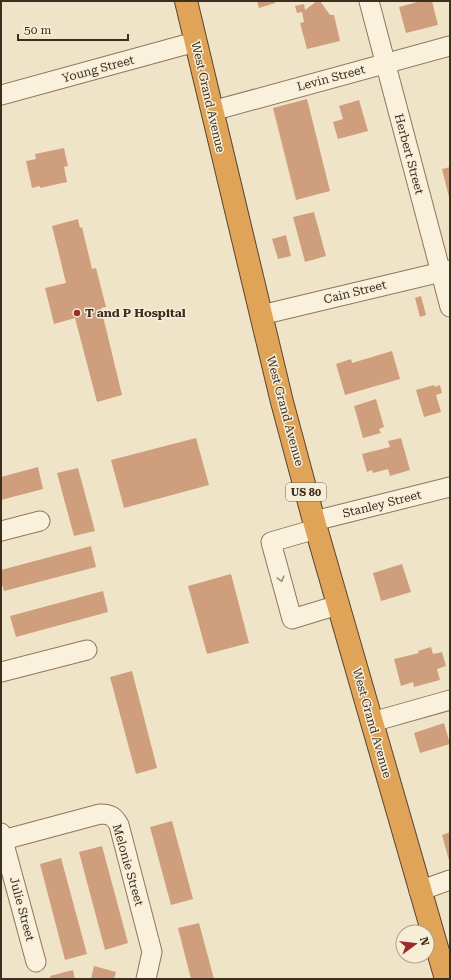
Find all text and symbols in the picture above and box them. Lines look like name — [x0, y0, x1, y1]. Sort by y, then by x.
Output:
scale bar — [18, 16, 128, 42]
text: 50 m — [24, 23, 51, 37]
street label: West Grand Avenue — [188, 40, 228, 154]
street label: Young Street — [60, 53, 136, 85]
street label: Levin Street — [295, 62, 367, 94]
street label: Herbert Street — [392, 112, 427, 196]
street label: Cain Street — [322, 277, 388, 307]
place label: T and P Hospital — [85, 306, 186, 320]
marker: T and P Hospital — [72, 308, 82, 318]
street label: West Grand Avenue — [264, 354, 307, 468]
road number: US 80 — [286, 483, 326, 501]
street label: Stanley Street — [341, 487, 423, 521]
one-way arrow — [276, 576, 285, 583]
street label: West Grand Avenue — [350, 666, 395, 780]
street label: Melonie Street — [110, 822, 147, 908]
street label: Julie Street — [7, 875, 37, 943]
north arrow — [395, 924, 435, 964]
text: N — [417, 936, 432, 948]

